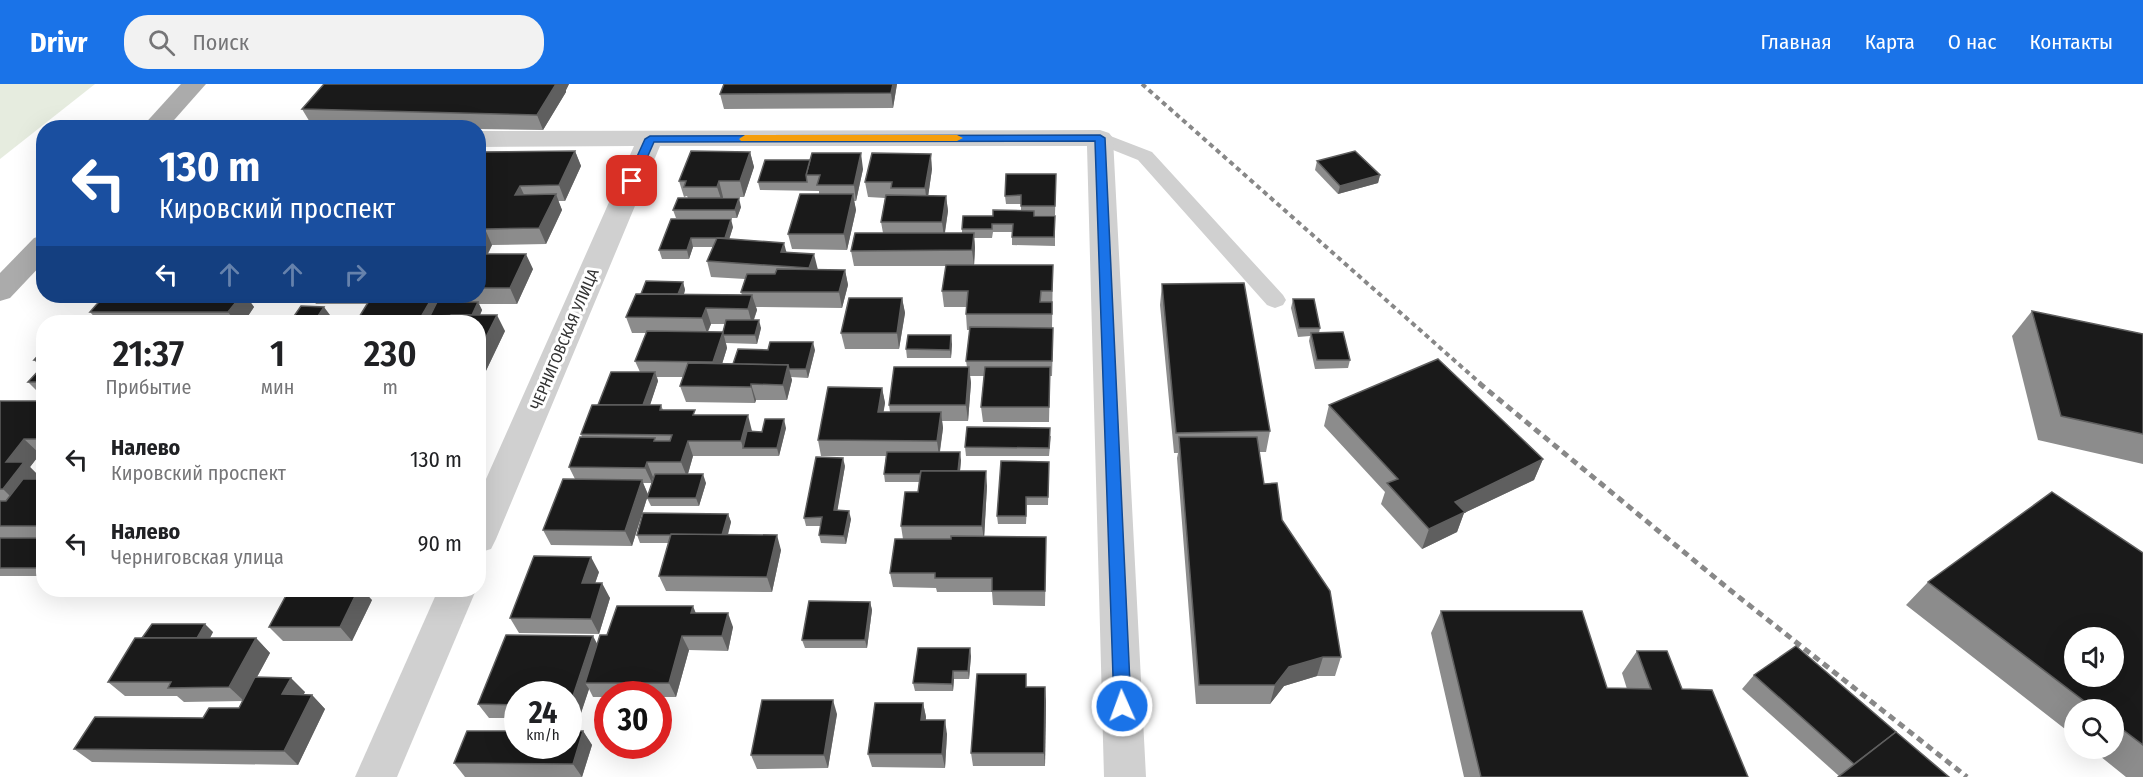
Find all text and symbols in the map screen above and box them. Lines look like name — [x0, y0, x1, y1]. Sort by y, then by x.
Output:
search box — [124, 15, 544, 69]
text: Drivr — [30, 26, 88, 59]
icon: search — [145, 26, 178, 59]
text: Поиск — [193, 29, 249, 56]
text: Главная — [1761, 29, 1832, 55]
text: Карта — [1865, 29, 1915, 55]
text: О нас — [1948, 29, 1996, 55]
text: Контакты — [2029, 29, 2113, 55]
text: 130 m — [159, 142, 260, 192]
icon: left — [60, 144, 138, 222]
pin — [606, 155, 657, 206]
icon: arrive — [615, 164, 648, 197]
text: Кировский проспект — [159, 193, 395, 225]
icon: left — [150, 258, 183, 291]
icon: ahead — [213, 258, 246, 291]
icon: ahead — [276, 258, 309, 291]
icon: right — [339, 258, 372, 291]
street label: ЧЕРНИГОВСКАЯ УЛИЦА — [526, 265, 603, 413]
text: 21:37 — [113, 332, 184, 376]
text: 1 — [270, 332, 285, 376]
text: 230 — [364, 332, 417, 376]
text: Прибытие — [105, 375, 191, 399]
text: мин — [261, 375, 294, 399]
text: m — [382, 375, 398, 399]
text: Налево — [111, 434, 180, 461]
icon: left — [60, 443, 93, 476]
text: 130 m — [410, 446, 462, 473]
text: Кировский проспект — [111, 461, 286, 485]
text: Налево — [111, 518, 180, 545]
icon: left — [60, 527, 93, 560]
text: 90 m — [418, 530, 462, 557]
text: Черниговская улица — [111, 545, 284, 569]
map controls — [2064, 627, 2124, 759]
button: sound — [2064, 627, 2124, 687]
position arrow — [1090, 674, 1154, 738]
speed limit sign: 30 — [594, 681, 672, 759]
text: 24 — [529, 695, 557, 731]
button: search — [2064, 699, 2124, 759]
text: km/h — [526, 726, 560, 744]

